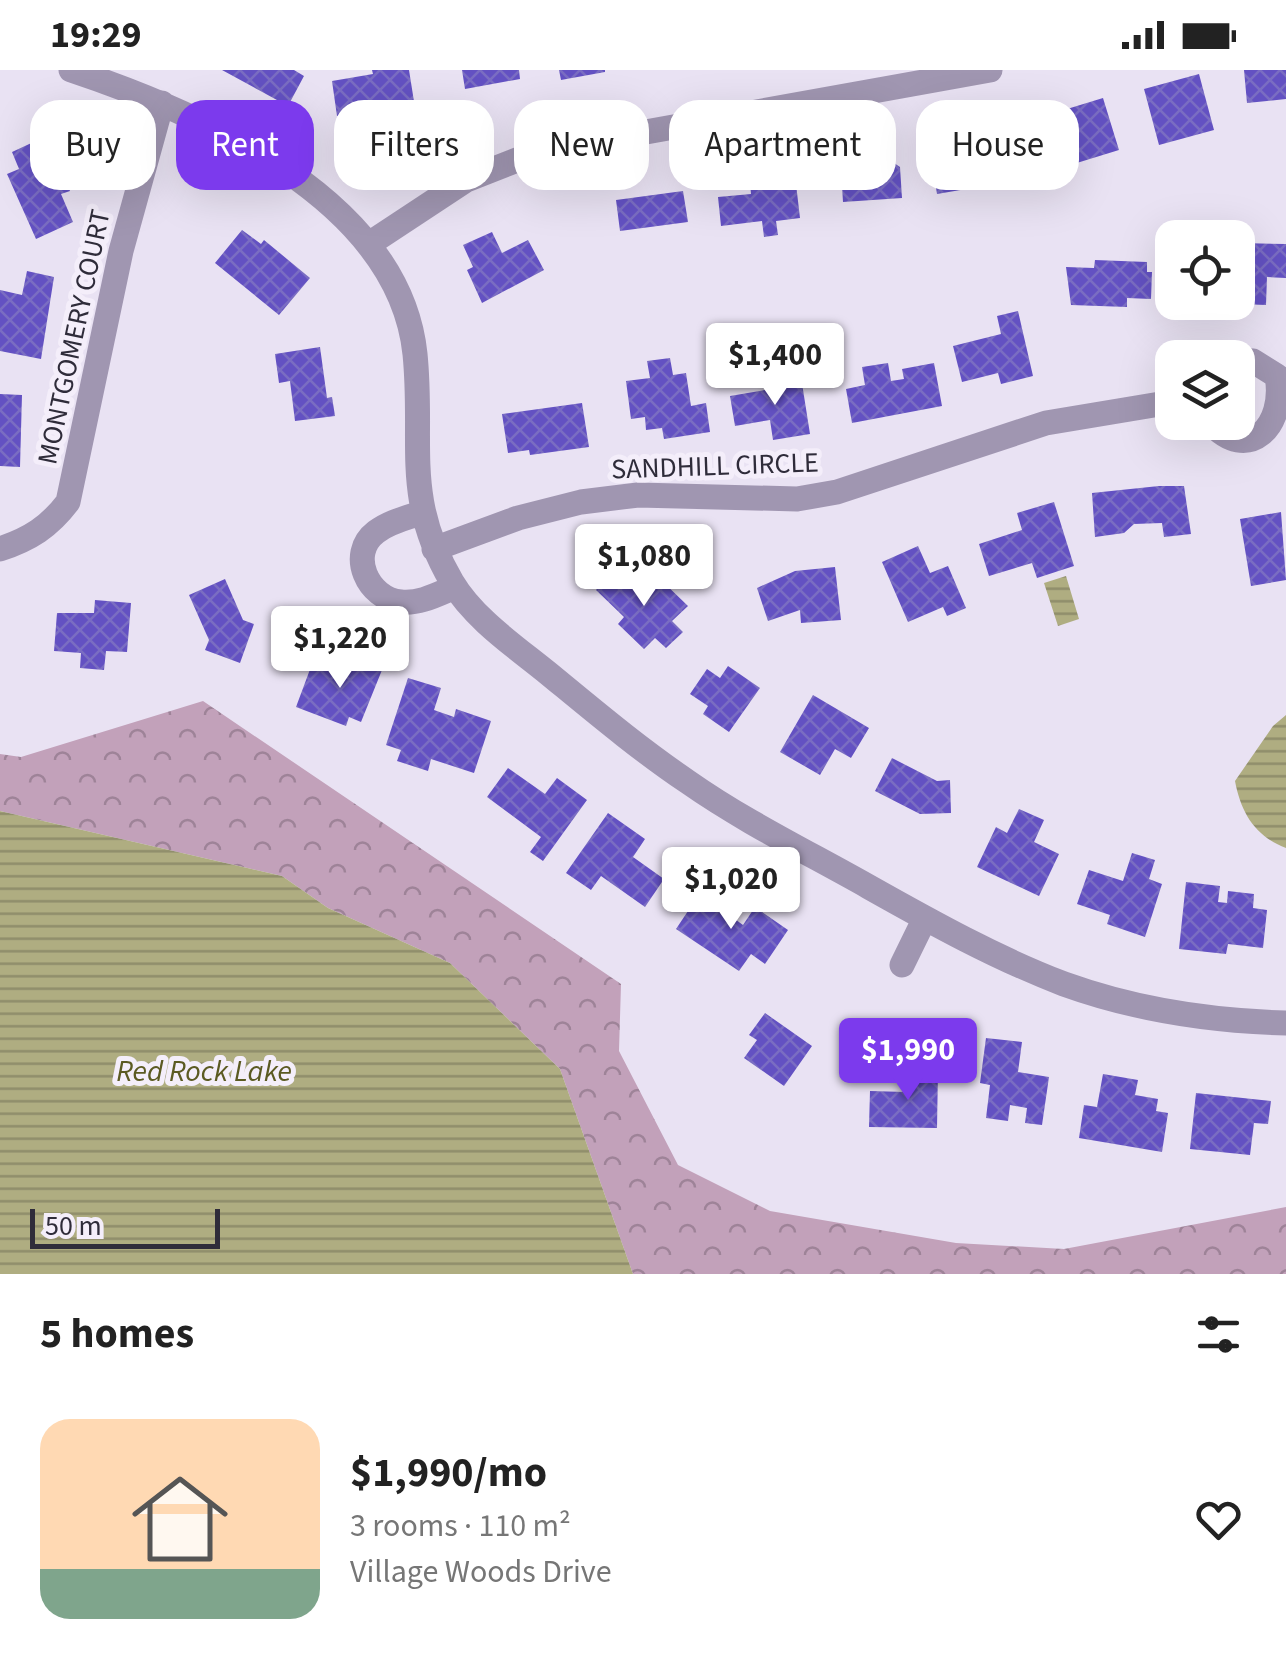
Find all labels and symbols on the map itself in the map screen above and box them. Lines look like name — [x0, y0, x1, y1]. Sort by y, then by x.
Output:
street label: MONTGOMERY COURT — [27, 206, 121, 468]
pin: $1,400 — [694, 323, 856, 408]
street label: SANDHILL CIRCLE — [611, 442, 819, 490]
pin: $1,080 — [563, 524, 725, 609]
pin: $1,220 — [259, 606, 421, 691]
pin: $1,020 — [650, 847, 812, 932]
pin: $1,990 — [827, 1018, 989, 1103]
water label: Red Rock Lake — [116, 1050, 292, 1093]
scale bar — [30, 1204, 220, 1248]

